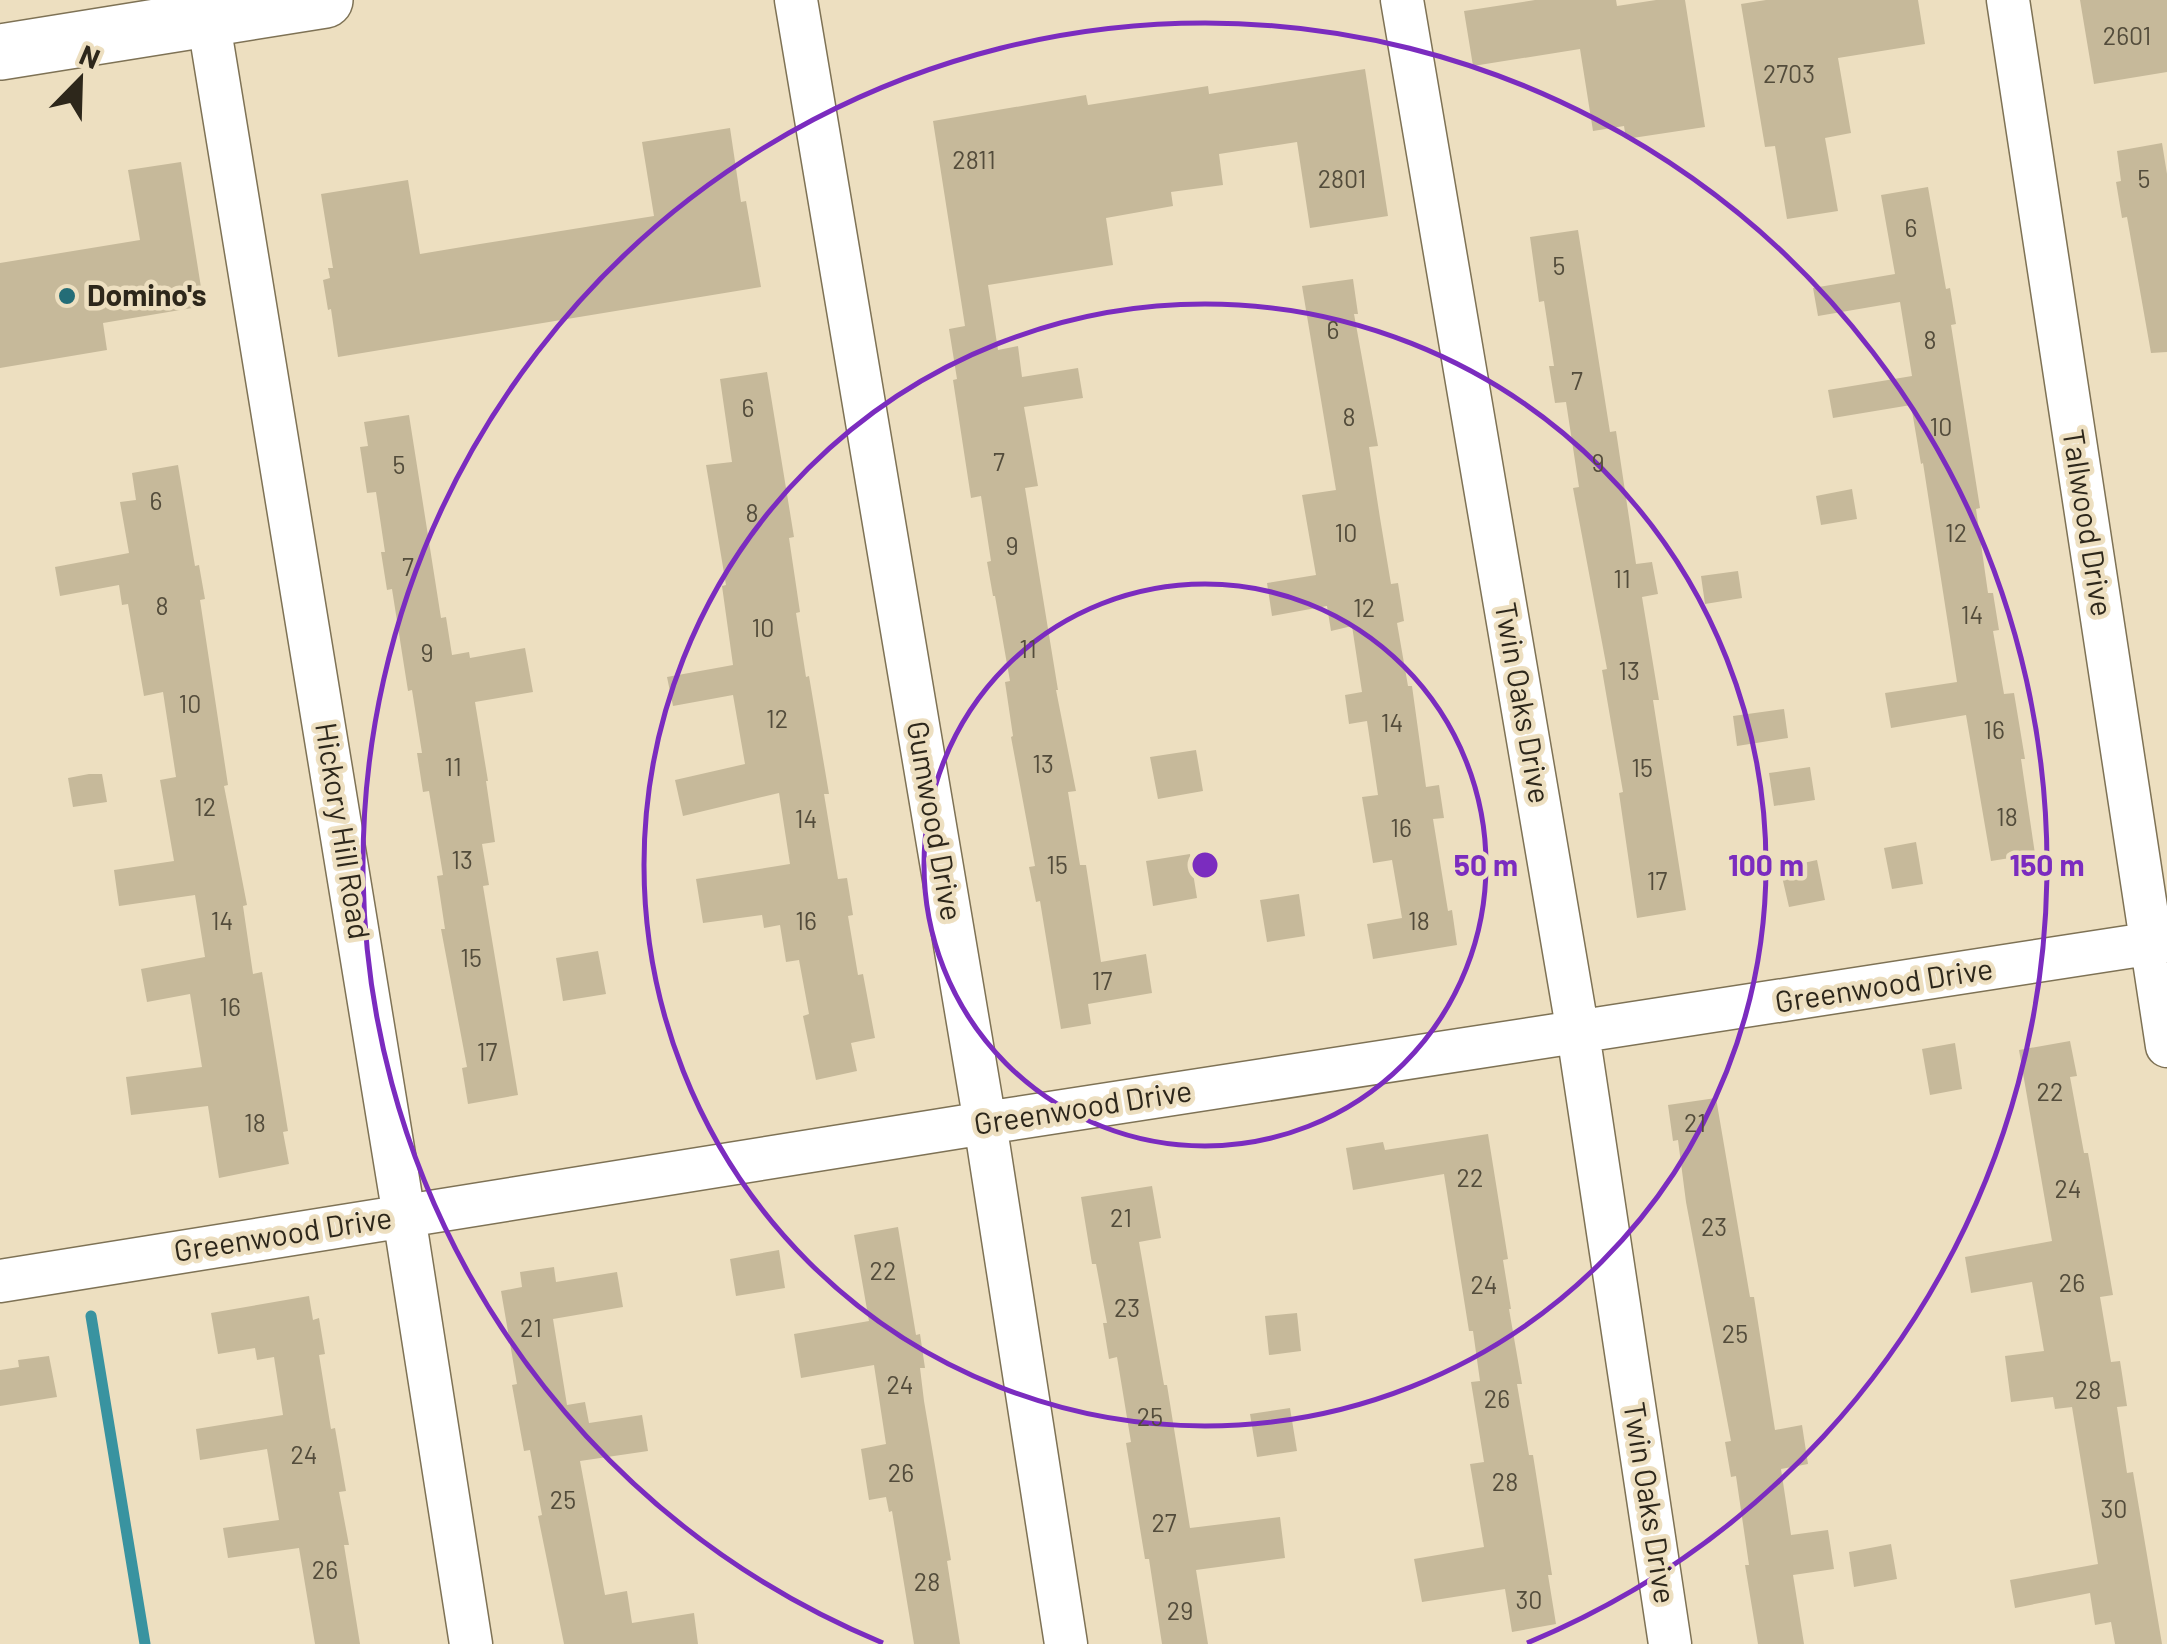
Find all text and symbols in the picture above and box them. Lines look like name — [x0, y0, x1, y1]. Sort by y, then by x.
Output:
house number: 2601 — [2103, 20, 2151, 50]
north arrow — [30, 30, 130, 130]
text: N — [75, 37, 105, 75]
house number: 2703 — [1763, 58, 1815, 88]
house number: 2811 — [952, 144, 996, 174]
house number: 2801 — [1318, 163, 1366, 193]
house number: 5 — [2138, 163, 2150, 193]
house number: 6 — [1905, 212, 1917, 242]
house number: 5 — [1553, 250, 1565, 280]
place label: Domino's — [87, 276, 207, 312]
marker: Domino's — [56, 285, 78, 307]
house number: 6 — [1327, 314, 1339, 344]
house number: 8 — [1923, 324, 1937, 354]
house number: 7 — [1571, 365, 1583, 395]
house number: 6 — [742, 392, 754, 422]
house number: 8 — [1342, 401, 1356, 431]
house number: 10 — [1930, 411, 1952, 441]
street label: Tallwood Drive — [2056, 427, 2122, 619]
house number: 7 — [993, 446, 1005, 476]
house number: 9 — [1591, 447, 1605, 477]
house number: 5 — [393, 449, 405, 479]
house number: 6 — [150, 485, 162, 515]
house number: 8 — [745, 497, 759, 527]
house number: 10 — [1335, 517, 1357, 547]
house number: 12 — [1945, 517, 1967, 547]
house number: 9 — [1005, 530, 1019, 560]
house number: 7 — [402, 551, 414, 581]
house number: 11 — [1613, 563, 1631, 593]
house number: 8 — [155, 590, 169, 620]
house number: 12 — [1353, 592, 1375, 622]
street label: Twin Oaks Drive — [1489, 599, 1559, 806]
house number: 14 — [1961, 599, 1983, 629]
house number: 10 — [752, 612, 774, 642]
house number: 11 — [1019, 633, 1037, 663]
house number: 9 — [420, 637, 434, 667]
house number: 13 — [1618, 655, 1640, 685]
house number: 10 — [179, 688, 201, 718]
house number: 12 — [766, 703, 788, 733]
house number: 14 — [1381, 707, 1403, 737]
house number: 16 — [1983, 714, 2005, 744]
street label: Gumwood Drive — [901, 718, 971, 923]
street label: Hickory Hill Road — [309, 720, 379, 941]
house number: 13 — [1032, 748, 1054, 778]
house number: 11 — [444, 751, 462, 781]
house number: 15 — [1631, 752, 1653, 782]
house number: 12 — [194, 791, 216, 821]
house number: 18 — [1996, 801, 2018, 831]
house number: 14 — [795, 803, 817, 833]
house number: 16 — [1390, 812, 1412, 842]
house number: 13 — [451, 844, 473, 874]
text: 50 m — [1454, 846, 1518, 882]
text: 100 m — [1728, 846, 1804, 882]
text: 150 m — [2010, 846, 2084, 882]
centre of rings — [1187, 847, 1223, 883]
house number: 15 — [1046, 849, 1068, 879]
house number: 17 — [1647, 865, 1667, 895]
house number: 14 — [211, 905, 233, 935]
house number: 16 — [795, 905, 817, 935]
house number: 18 — [1408, 905, 1430, 935]
house number: 15 — [460, 942, 482, 972]
street label: Greenwood Drive — [1772, 949, 1995, 1019]
house number: 17 — [1092, 965, 1112, 995]
house number: 16 — [219, 991, 241, 1021]
house number: 17 — [477, 1036, 497, 1066]
street label: Greenwood Drive — [971, 1071, 1194, 1141]
house number: 22 — [2037, 1076, 2063, 1106]
house number: 18 — [244, 1107, 266, 1137]
house number: 21 — [1684, 1107, 1706, 1137]
house number: 22 — [1457, 1162, 1483, 1192]
house number: 24 — [2054, 1173, 2082, 1203]
street label: Greenwood Drive — [171, 1198, 394, 1268]
house number: 21 — [1110, 1202, 1132, 1232]
house number: 23 — [1701, 1211, 1727, 1241]
house number: 22 — [870, 1255, 896, 1285]
house number: 26 — [2059, 1267, 2085, 1297]
house number: 24 — [1470, 1269, 1498, 1299]
house number: 23 — [1114, 1292, 1140, 1322]
house number: 21 — [520, 1312, 542, 1342]
house number: 25 — [1722, 1318, 1748, 1348]
house number: 24 — [886, 1369, 914, 1399]
house number: 28 — [2075, 1374, 2101, 1404]
house number: 26 — [1484, 1383, 1510, 1413]
street label: Twin Oaks Drive — [1617, 1399, 1685, 1606]
house number: 25 — [1137, 1401, 1163, 1431]
house number: 24 — [290, 1439, 318, 1469]
house number: 26 — [888, 1457, 914, 1487]
house number: 28 — [1492, 1466, 1518, 1496]
house number: 25 — [550, 1484, 576, 1514]
house number: 30 — [2100, 1493, 2128, 1523]
house number: 27 — [1151, 1507, 1177, 1537]
house number: 26 — [312, 1554, 338, 1584]
house number: 28 — [914, 1566, 940, 1596]
house number: 30 — [1515, 1584, 1543, 1614]
house number: 29 — [1167, 1595, 1193, 1625]

